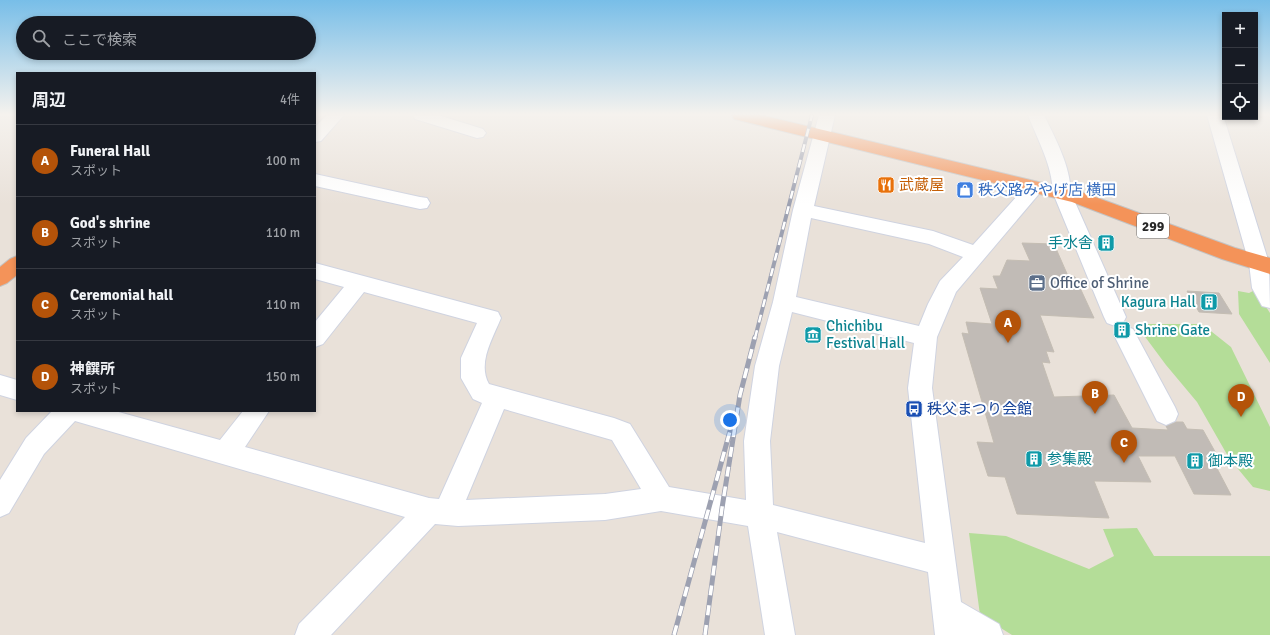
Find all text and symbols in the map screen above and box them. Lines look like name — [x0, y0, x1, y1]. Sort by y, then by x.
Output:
map controls — [1222, 12, 1258, 120]
button: + — [1222, 12, 1258, 48]
search box — [16, 16, 316, 60]
icon: search — [30, 27, 52, 49]
text: ここで検索 — [62, 31, 137, 49]
button: − — [1222, 48, 1258, 84]
button: locate — [1222, 84, 1258, 120]
text: 周辺 — [32, 90, 66, 111]
text: 4件 — [280, 92, 300, 108]
text: Funeral Hall — [70, 142, 150, 160]
text: A — [41, 153, 49, 169]
text: 100 m — [266, 153, 300, 169]
text: スポット — [70, 163, 122, 179]
restaurant icon: 武蔵屋 — [876, 175, 896, 195]
place label: 武蔵屋 — [899, 176, 944, 194]
shop icon: 秩父路みやげ店 横田 — [955, 180, 975, 200]
place label: 秩父路みやげ店 横田 — [978, 181, 1116, 199]
text: God's shrine — [70, 214, 150, 232]
road number: 299 — [1137, 214, 1169, 238]
text: B — [41, 225, 49, 241]
text: 110 m — [266, 225, 300, 241]
building icon: 手水舎 — [1096, 233, 1116, 253]
place label: 手水舎 — [1048, 234, 1093, 252]
text: スポット — [70, 235, 122, 251]
office icon: Office of Shrine — [1027, 273, 1047, 293]
place label: Office of Shrine — [1050, 274, 1149, 292]
text: Ceremonial hall — [70, 286, 173, 304]
building icon: Kagura Hall — [1199, 292, 1219, 312]
place label: Kagura Hall — [1121, 293, 1196, 311]
text: C — [41, 297, 49, 313]
text: 110 m — [266, 297, 300, 313]
text: スポット — [70, 307, 122, 323]
pin: A — [995, 310, 1021, 343]
place label: Chichibu Festival Hall — [826, 317, 905, 352]
building icon: Shrine Gate — [1112, 320, 1132, 340]
place label: Shrine Gate — [1135, 321, 1210, 339]
museum icon: Chichibu Festival Hall — [803, 325, 823, 345]
text: 神饌所 — [70, 360, 115, 378]
text: D — [41, 369, 49, 385]
text: 150 m — [266, 369, 300, 385]
text: スポット — [70, 381, 122, 397]
pin: B — [1082, 381, 1108, 414]
pin: D — [1228, 384, 1254, 417]
bus stop icon: 秩父まつり会館 — [904, 399, 924, 419]
place label: 秩父まつり会館 — [927, 400, 1032, 418]
your location — [720, 410, 740, 430]
pin: C — [1111, 430, 1137, 463]
building icon: 参集殿 — [1024, 449, 1044, 469]
place label: 参集殿 — [1047, 450, 1092, 468]
building icon: 御本殿 — [1185, 451, 1205, 471]
place label: 御本殿 — [1208, 452, 1253, 470]

